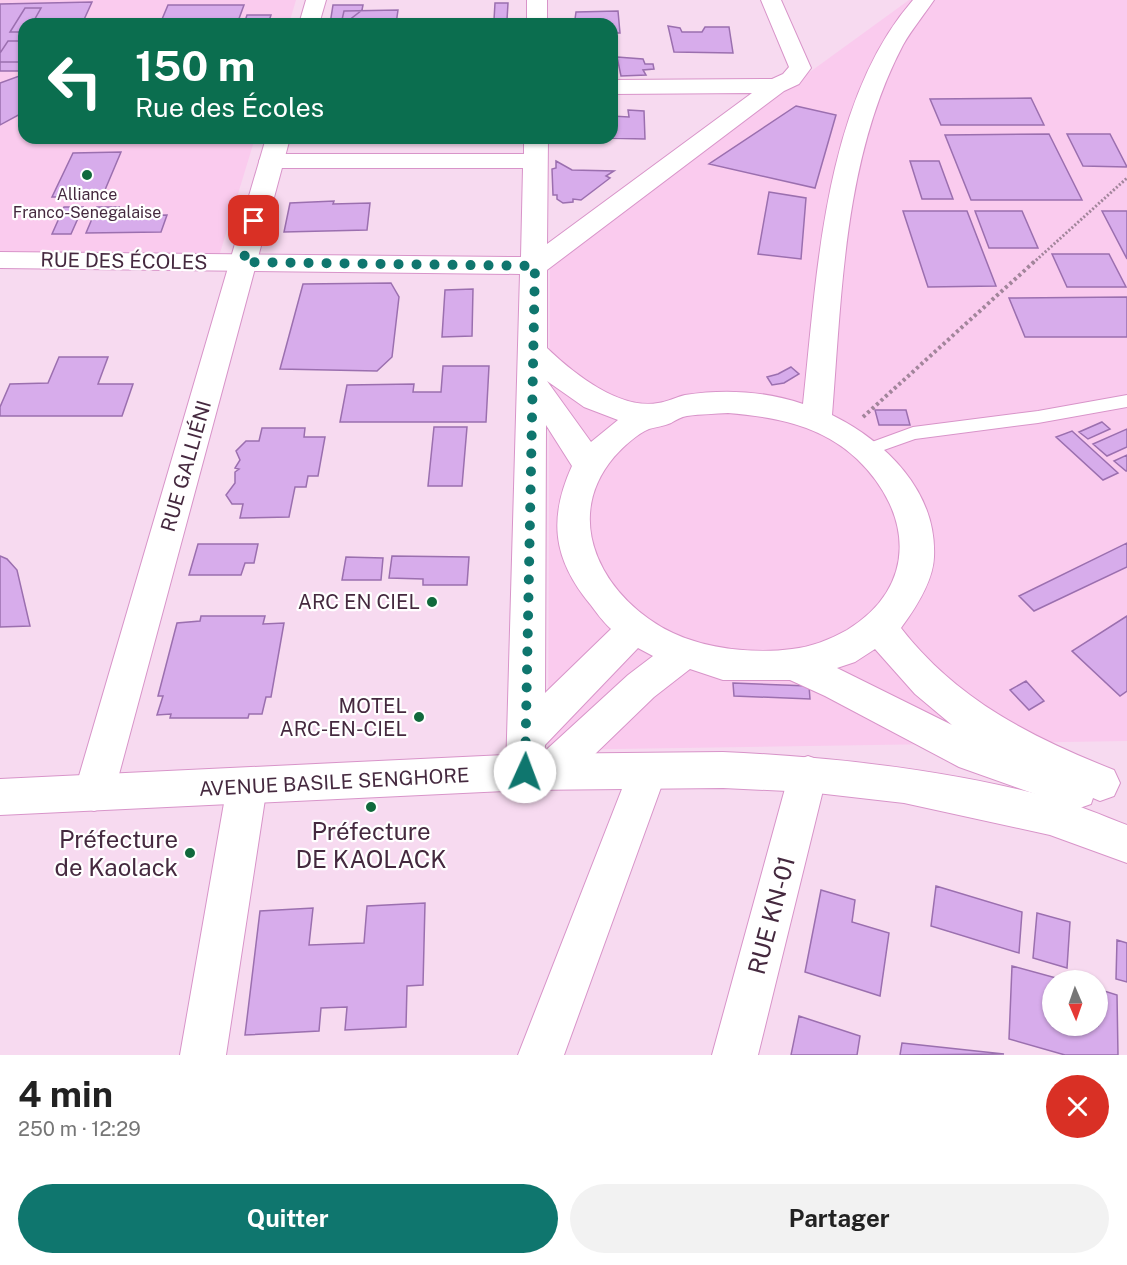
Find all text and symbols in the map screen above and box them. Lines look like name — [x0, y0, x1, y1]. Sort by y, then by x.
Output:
text: 150 m — [135, 41, 255, 90]
icon: left — [36, 42, 114, 120]
text: Rue des Écoles — [135, 91, 324, 123]
marker: Alliance Franco-Senegalaise — [80, 168, 94, 182]
place label: Alliance Franco-Senegalaise — [13, 185, 161, 222]
pin — [228, 195, 279, 246]
icon: arrive — [237, 204, 270, 237]
street label: RUE DES ÉCOLES — [40, 247, 208, 274]
street label: RUE GALLIÉNI — [155, 397, 216, 534]
place label: ARC EN CIEL — [298, 590, 420, 614]
marker: ARC EN CIEL — [425, 595, 439, 609]
place label: MOTEL ARC-EN-CIEL — [279, 694, 407, 741]
marker: MOTEL ARC-EN-CIEL — [412, 710, 426, 724]
position arrow — [493, 740, 557, 804]
street label: AVENUE BASILE SENGHORE — [198, 763, 470, 801]
marker: Préfecture DE KAOLACK — [364, 800, 378, 814]
place label: Préfecture DE KAOLACK — [295, 817, 447, 873]
place label: Préfecture de Kaolack — [55, 825, 178, 881]
marker: Préfecture de Kaolack — [183, 846, 197, 860]
street label: RUE KN-01 — [742, 853, 800, 977]
north arrow — [1042, 970, 1108, 1036]
map controls — [1042, 970, 1108, 1036]
text: 4 min — [18, 1073, 113, 1115]
button: close — [1046, 1075, 1109, 1138]
text: 250 m · 12:29 — [18, 1117, 141, 1141]
button: Quitter — [18, 1184, 558, 1253]
button: Partager — [570, 1184, 1109, 1253]

